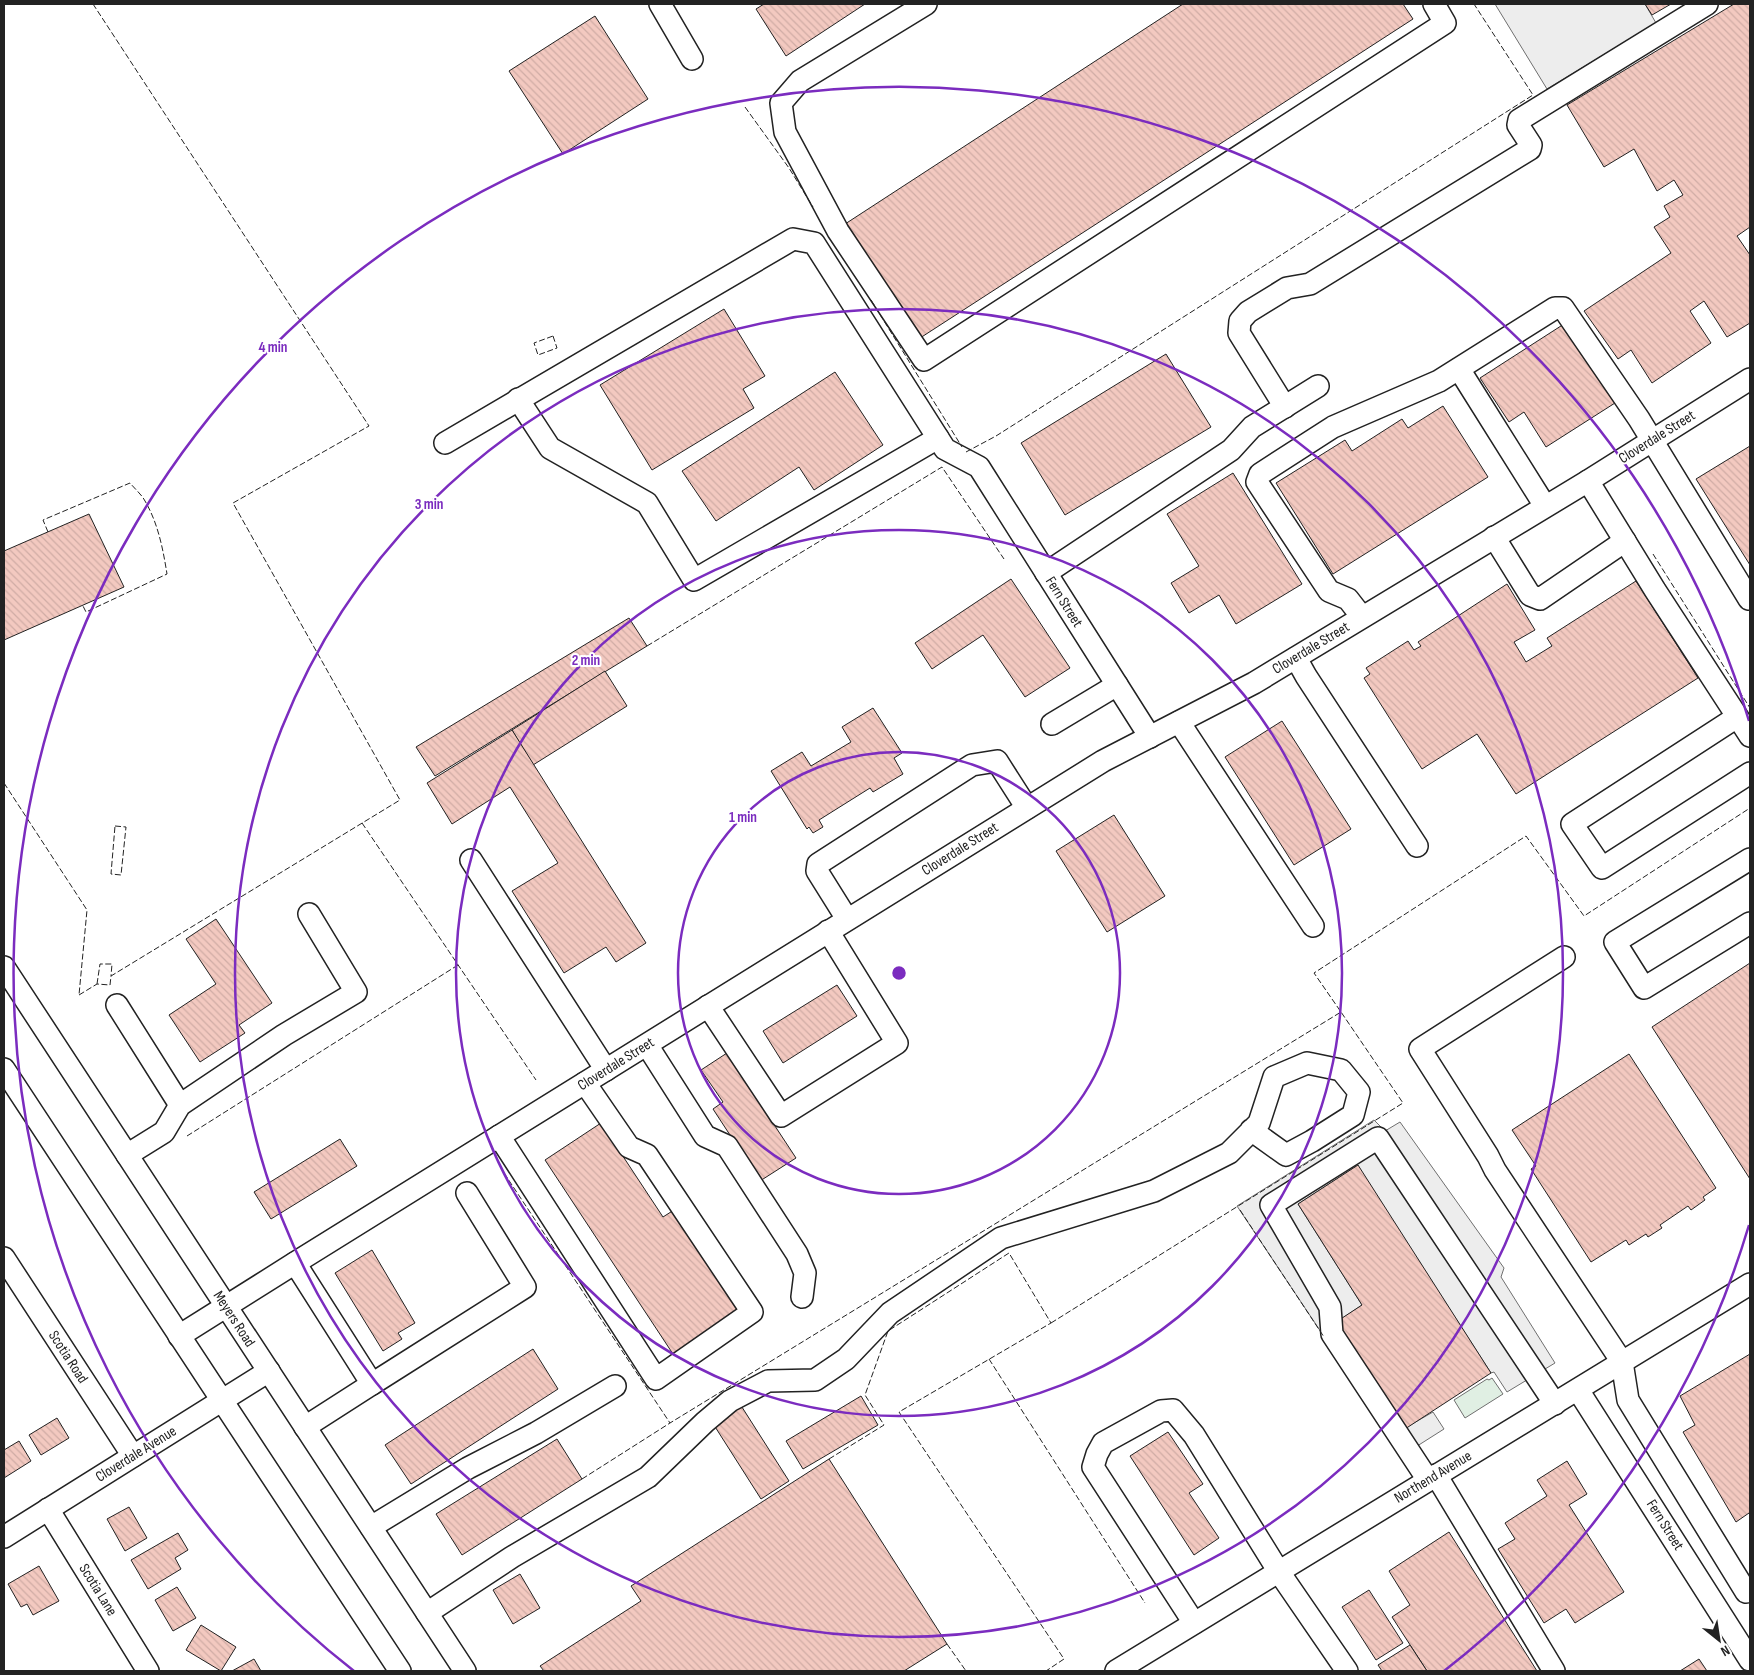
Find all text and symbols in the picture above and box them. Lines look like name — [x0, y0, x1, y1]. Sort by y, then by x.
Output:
text: 4 min — [259, 338, 287, 357]
street label: Cloverdale Street — [1615, 406, 1699, 468]
text: 3 min — [415, 495, 443, 514]
street label: Fern Street — [1041, 573, 1087, 631]
street label: Cloverdale Street — [1269, 617, 1353, 679]
text: 2 min — [572, 651, 600, 670]
text: 1 min — [729, 808, 757, 827]
street label: Cloverdale Street — [918, 818, 1002, 880]
centre of rings — [890, 964, 908, 982]
street label: Cloverdale Street — [574, 1033, 658, 1095]
street label: Meyers Road — [209, 1287, 259, 1351]
street label: Scotia Road — [44, 1327, 92, 1387]
street label: Cloverdale Avenue — [92, 1422, 180, 1486]
street label: Northend Avenue — [1391, 1446, 1475, 1508]
street label: Fern Street — [1642, 1496, 1688, 1554]
street label: Scotia Lane — [75, 1560, 121, 1620]
north arrow — [1694, 1615, 1744, 1665]
text: N — [1718, 1642, 1733, 1660]

